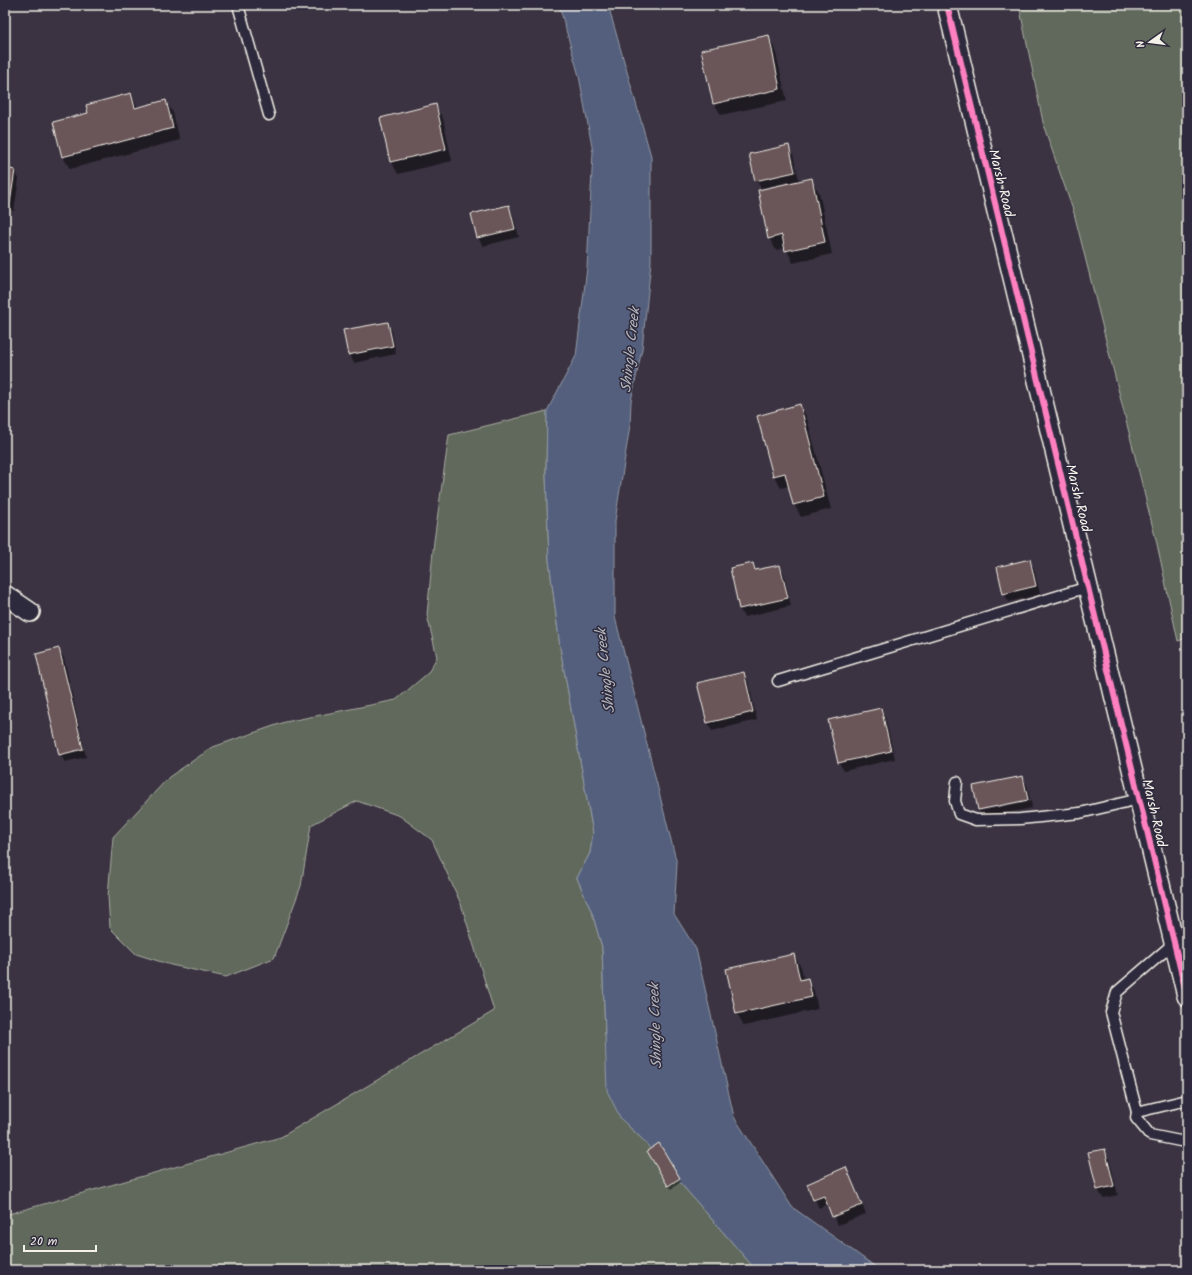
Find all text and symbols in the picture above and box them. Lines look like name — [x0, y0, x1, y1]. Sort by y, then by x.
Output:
north arrow — [1130, 22, 1170, 62]
text: N — [1132, 39, 1151, 50]
street label: Marsh Road — [982, 147, 1020, 221]
water label: Shingle Creek — [615, 304, 648, 394]
street label: Marsh Road — [1059, 462, 1097, 536]
water label: Shingle Creek — [589, 625, 622, 715]
street label: Marsh Road — [1136, 777, 1173, 850]
water label: Shingle Creek — [642, 981, 669, 1069]
scale bar — [24, 1227, 96, 1253]
text: 20 m — [30, 1232, 58, 1251]

